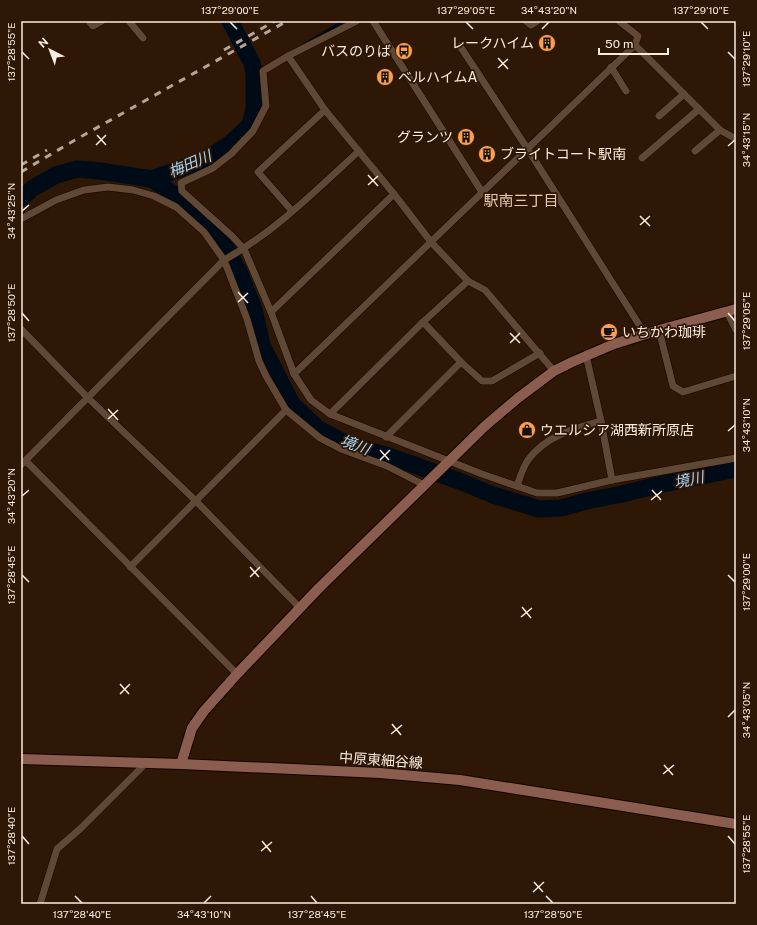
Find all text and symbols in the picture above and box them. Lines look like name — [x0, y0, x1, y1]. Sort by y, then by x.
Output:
text: 137°29'00"E — [201, 4, 259, 16]
text: 137°29'05"E — [437, 4, 495, 16]
text: 34°43'20"N — [521, 4, 577, 16]
text: 137°29'10"E — [673, 4, 729, 16]
text: 137°28'55"E — [5, 22, 17, 82]
north arrow — [30, 30, 70, 70]
scale bar — [599, 30, 668, 56]
text: 137°29'10"E — [740, 31, 752, 87]
building icon: レークハイム — [537, 33, 557, 53]
text: N — [36, 35, 51, 50]
place label: レークハイム — [451, 35, 534, 51]
text: 50 m — [605, 37, 633, 51]
bus stop icon: バスのりば — [394, 41, 414, 61]
place label: バスのりば — [321, 43, 391, 59]
building icon: ベルハイムA — [375, 67, 395, 87]
place label: ベルハイムA — [398, 69, 477, 85]
text: 34°43'15"N — [740, 113, 752, 167]
building icon: グランツ — [456, 127, 476, 147]
place label: グランツ — [397, 129, 453, 145]
building icon: ブライトコート駅南 — [477, 144, 497, 164]
water label: 梅田川 — [166, 146, 216, 180]
place label: ブライトコート駅南 — [500, 146, 626, 162]
text: 34°43'25"N — [5, 183, 17, 239]
district label: 駅南三丁目 — [483, 192, 559, 209]
text: 137°28'50"E — [5, 284, 17, 342]
text: 137°29'05"E — [740, 292, 752, 350]
cafe icon: いちかわ珈琲 — [599, 322, 619, 342]
place label: いちかわ珈琲 — [622, 324, 706, 340]
text: 34°43'10"N — [740, 398, 752, 452]
shop icon: ウエルシア湖西新所原店 — [517, 420, 537, 440]
place label: ウエルシア湖西新所原店 — [540, 422, 694, 438]
water label: 境川 — [338, 431, 374, 458]
text: 34°43'20"N — [5, 468, 17, 524]
water label: 境川 — [672, 468, 707, 491]
text: 137°28'45"E — [5, 546, 17, 604]
text: 137°29'00"E — [740, 553, 752, 611]
text: 34°43'05"N — [740, 682, 752, 738]
street label: 中原東細谷線 — [339, 749, 423, 771]
text: 137°28'40"E — [5, 807, 17, 865]
text: 137°28'55"E — [740, 814, 752, 874]
text: 137°28'40"E — [53, 908, 111, 920]
text: 34°43'10"N — [177, 908, 231, 920]
text: 137°28'45"E — [288, 908, 346, 920]
text: 137°28'50"E — [524, 908, 582, 920]

